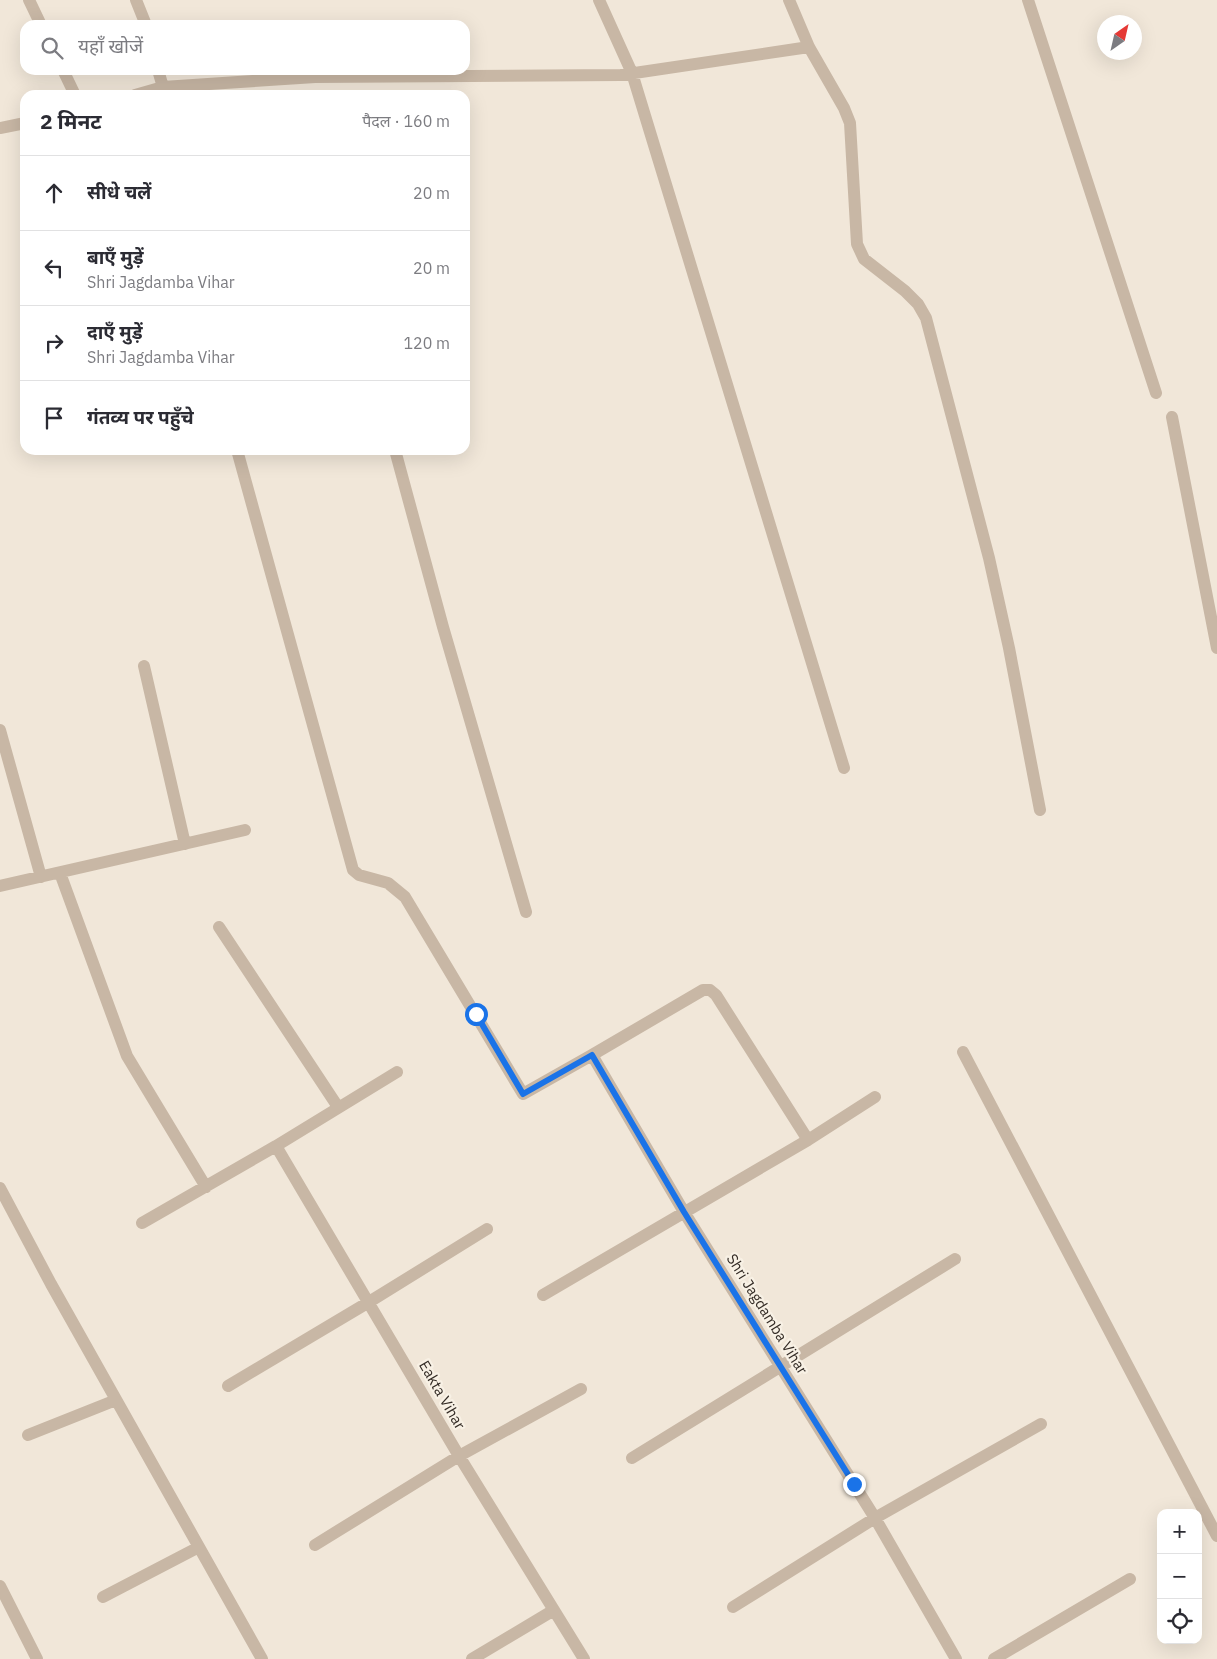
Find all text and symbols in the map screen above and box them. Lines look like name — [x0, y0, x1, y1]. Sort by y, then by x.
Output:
north arrow — [1097, 15, 1142, 60]
search box — [20, 20, 470, 75]
icon: search — [38, 34, 66, 62]
text: यहाँ खोजें — [78, 34, 143, 58]
text: 2 मिनट — [40, 107, 102, 135]
text: पैदल · 160 m — [362, 111, 450, 131]
icon: ahead — [40, 179, 68, 207]
text: सीधे चलें — [87, 180, 151, 204]
text: 20 m — [413, 183, 450, 203]
text: बाएँ मुड़ें — [87, 245, 144, 269]
icon: left — [40, 254, 68, 282]
text: 20 m — [413, 258, 450, 278]
text: Shri Jagdamba Vihar — [87, 272, 235, 292]
text: दाएँ मुड़ें — [87, 320, 143, 344]
icon: right — [40, 329, 68, 357]
text: 120 m — [403, 333, 450, 353]
text: Shri Jagdamba Vihar — [87, 347, 235, 367]
icon: arrive — [40, 404, 68, 432]
text: गंतव्य पर पहुँचे — [87, 405, 194, 429]
route start — [465, 1003, 488, 1026]
street label: Shri Jagdamba Vihar — [723, 1250, 812, 1378]
street label: Eakta Vihar — [415, 1357, 470, 1433]
route end — [843, 1473, 866, 1496]
map controls — [1157, 1509, 1202, 1644]
button: + — [1157, 1509, 1202, 1554]
button: − — [1157, 1554, 1202, 1599]
button: locate — [1157, 1599, 1202, 1644]

